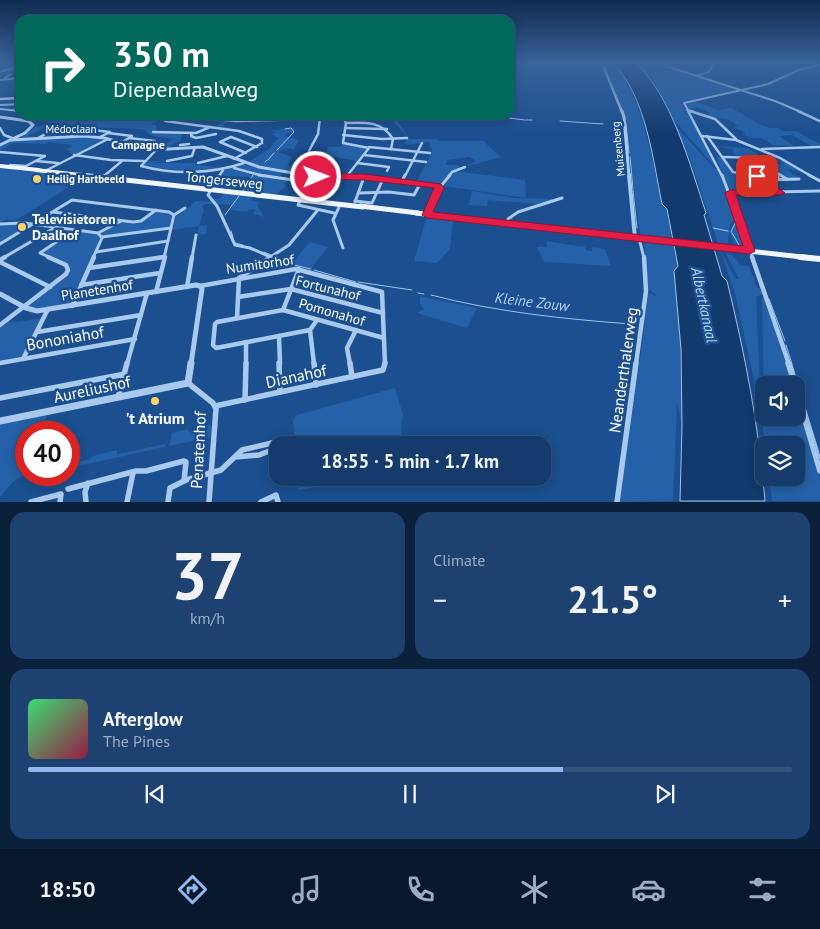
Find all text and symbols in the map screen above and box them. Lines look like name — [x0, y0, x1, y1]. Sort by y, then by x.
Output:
text: 350 m — [113, 31, 210, 77]
icon: right — [30, 35, 95, 100]
text: Diependaalweg — [113, 75, 258, 103]
street label: Muizenberg — [608, 121, 628, 177]
street label: Médoclaan — [45, 122, 97, 136]
district label: Campagne — [111, 137, 165, 152]
position arrow — [289, 150, 341, 202]
pin — [736, 155, 778, 197]
icon: arrive — [743, 162, 771, 190]
street label: Tongerseweg — [184, 167, 264, 193]
place label: Heilig Hartbeeld — [47, 172, 124, 186]
marker: Heilig Hartbeeld — [31, 173, 43, 185]
place label: Televisietoren Daalhof — [32, 210, 116, 244]
marker: Televisietoren Daalhof — [16, 221, 28, 233]
street label: Numitorhof — [225, 250, 296, 278]
water label: Albertkanaal — [687, 264, 722, 344]
street label: Fortunahof — [294, 271, 363, 305]
street label: Planetenhof — [60, 275, 135, 305]
water label: Kleine Zouw — [494, 288, 572, 316]
street label: Pomonahof — [297, 294, 368, 330]
street label: Neanderthalerweg — [604, 306, 642, 434]
street label: Bononiahof — [25, 321, 106, 355]
street label: Dianahof — [264, 360, 329, 392]
street label: Aureliushof — [52, 371, 133, 407]
map controls — [755, 376, 805, 486]
button: sound — [755, 376, 805, 426]
marker: 't Atrium — [149, 395, 161, 407]
place label: 't Atrium — [125, 408, 185, 428]
street label: Penatenhof — [186, 410, 210, 489]
speed limit sign: 40 — [15, 421, 80, 486]
button: layers — [755, 436, 805, 486]
text: 18:55 · 5 min · 1.7 km — [321, 449, 499, 473]
text: 37 — [171, 533, 244, 617]
text: Climate — [433, 550, 485, 570]
text: 21.5° — [567, 574, 658, 623]
text: − — [433, 581, 447, 618]
text: + — [778, 581, 792, 618]
text: km/h — [190, 608, 225, 628]
text: Afterglow — [103, 707, 183, 731]
text: The Pines — [103, 731, 170, 751]
icon: previous — [141, 780, 169, 808]
icon: pause — [396, 780, 424, 808]
icon: next — [651, 780, 679, 808]
icon: directions — [175, 872, 210, 907]
icon: music — [289, 872, 324, 907]
icon: phone — [403, 872, 438, 907]
icon: climate — [517, 872, 552, 907]
icon: car — [631, 872, 666, 907]
icon: filters — [745, 872, 780, 907]
text: 18:50 — [40, 875, 95, 903]

